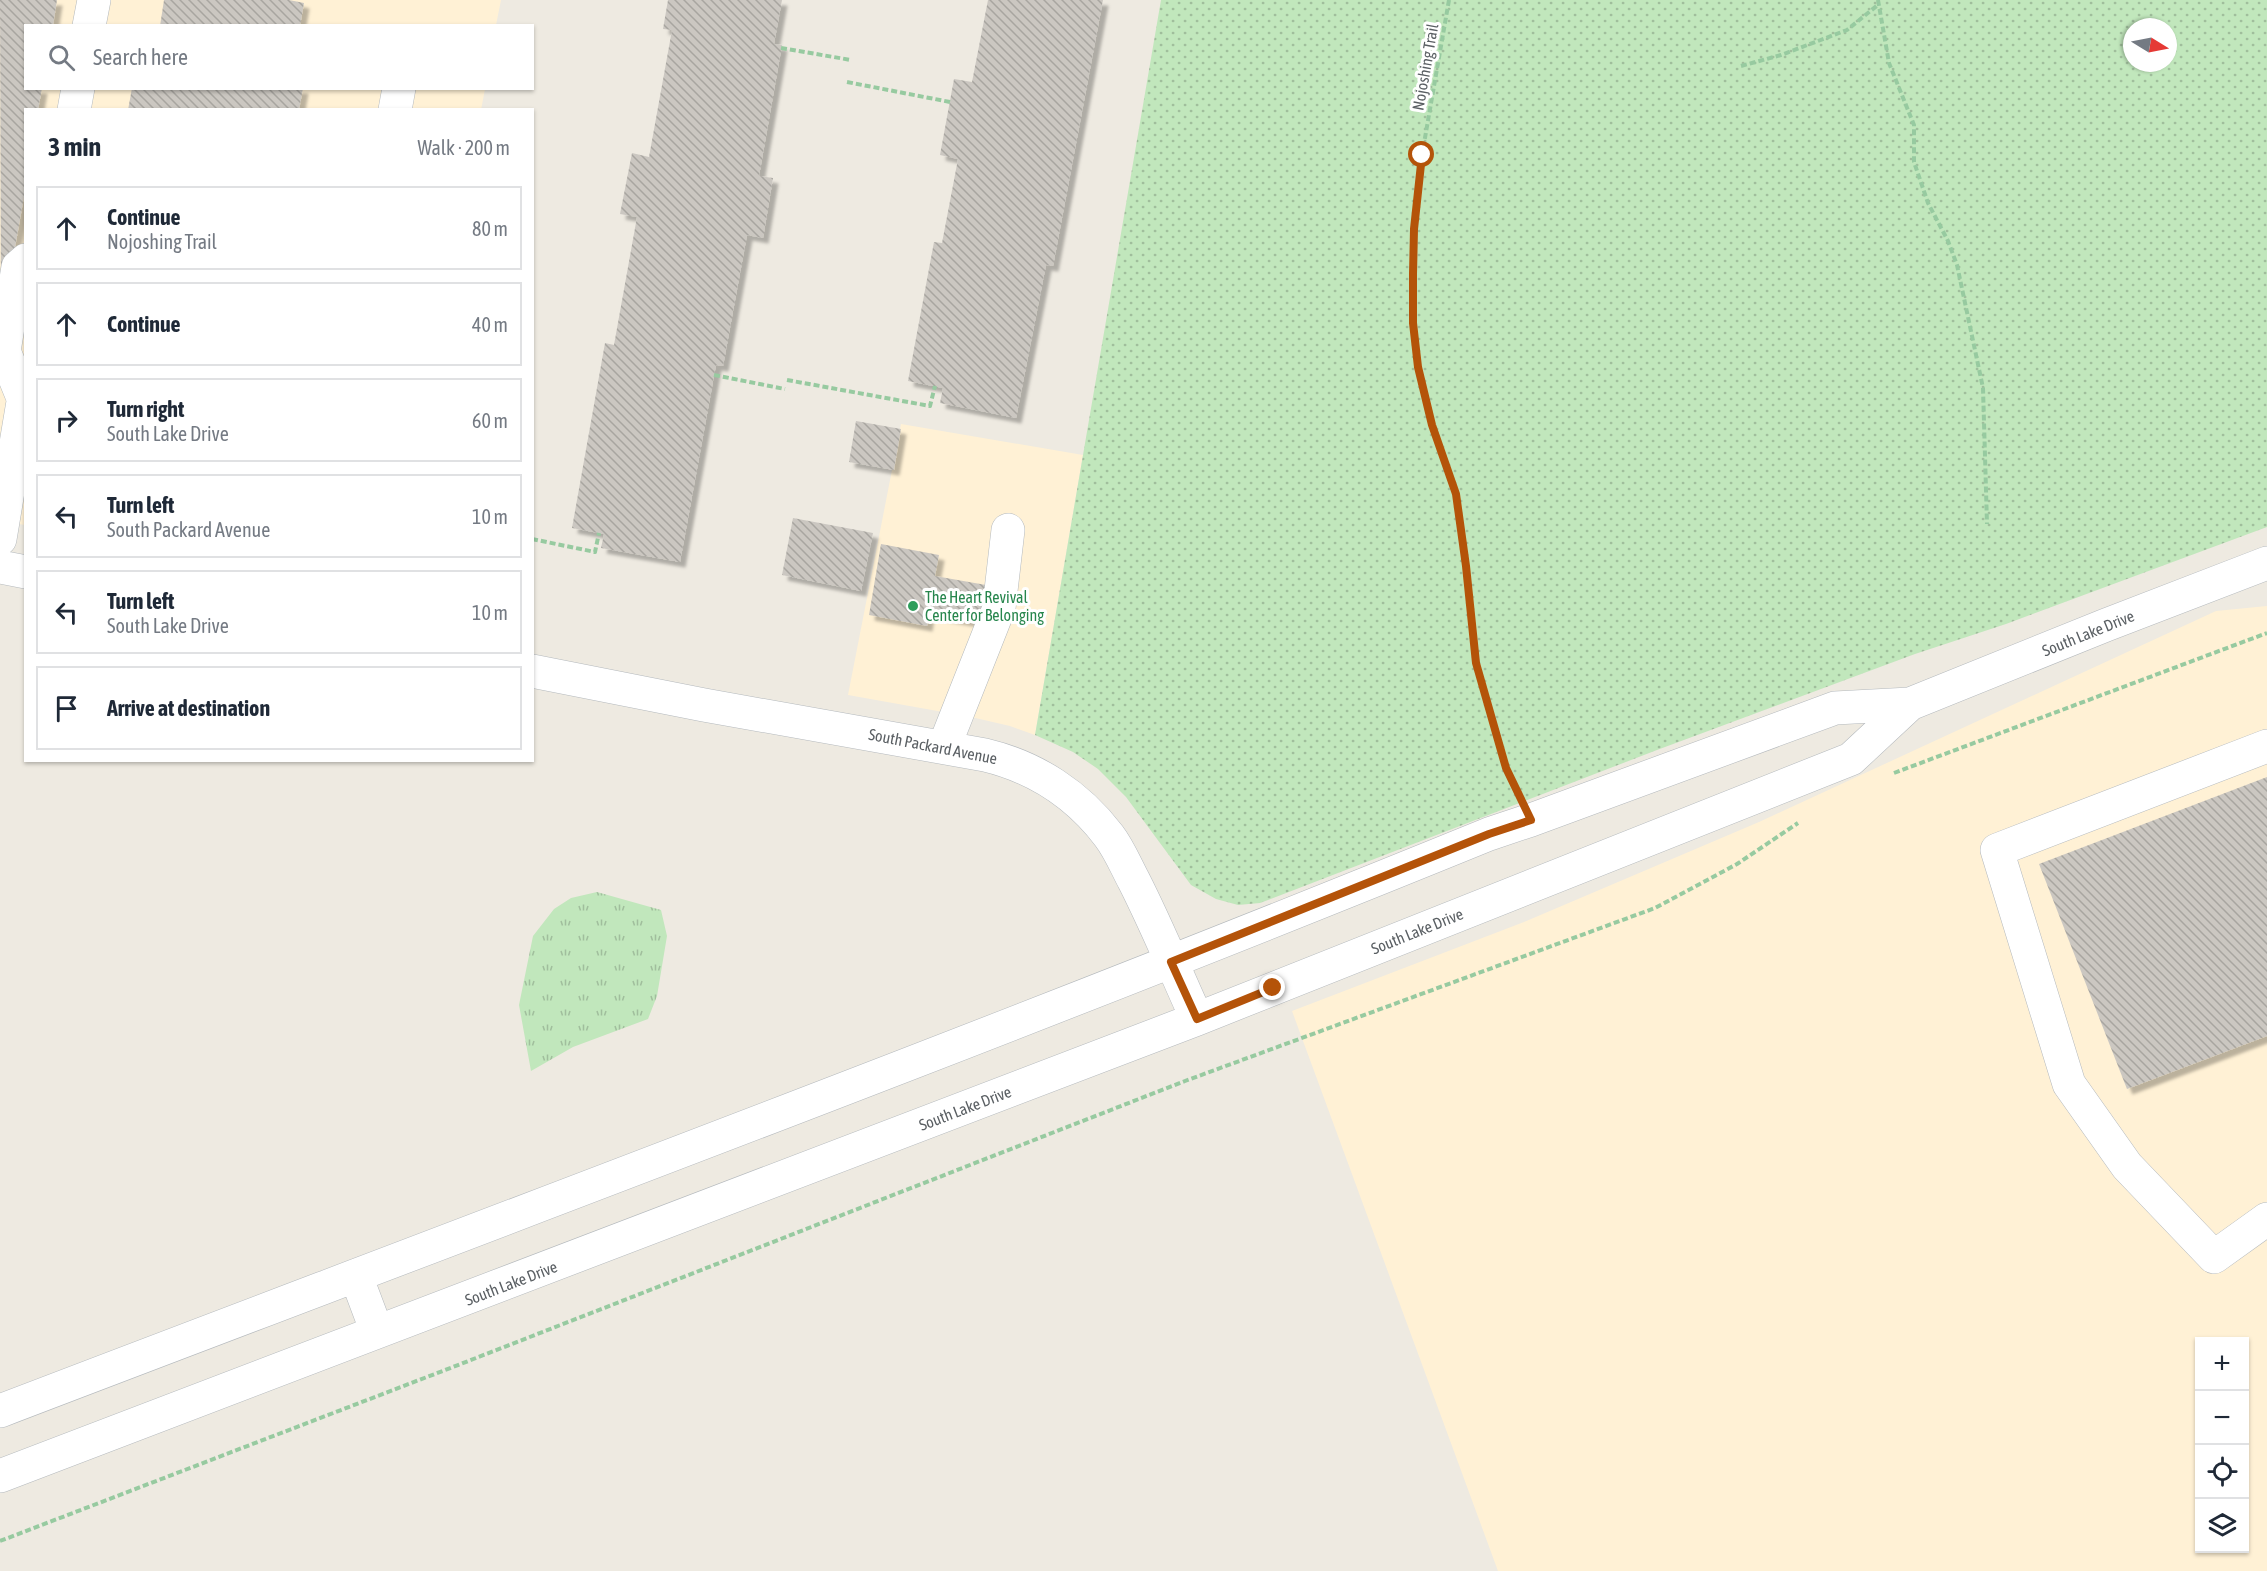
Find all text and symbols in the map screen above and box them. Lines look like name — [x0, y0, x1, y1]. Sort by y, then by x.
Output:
north arrow — [2123, 18, 2177, 72]
street label: Nojoshing Trail — [1409, 21, 1443, 112]
search box — [24, 24, 534, 90]
icon: search — [45, 41, 78, 74]
text: Search here — [93, 44, 188, 70]
text: 3 min — [48, 132, 101, 162]
text: Walk · 200 m — [418, 136, 510, 159]
route start — [1408, 141, 1434, 167]
text: Continue — [107, 204, 181, 230]
icon: ahead — [50, 212, 83, 245]
text: 80 m — [472, 217, 508, 240]
text: Nojoshing Trail — [107, 230, 217, 253]
icon: ahead — [50, 308, 83, 341]
text: Continue — [107, 311, 181, 337]
text: 40 m — [472, 313, 508, 336]
text: Turn right — [107, 396, 184, 422]
icon: right — [50, 404, 83, 437]
text: 60 m — [472, 409, 508, 432]
text: South Lake Drive — [107, 422, 229, 445]
text: Turn left — [107, 492, 174, 518]
icon: left — [50, 500, 83, 533]
text: 10 m — [472, 505, 508, 528]
text: South Packard Avenue — [107, 518, 270, 541]
text: Turn left — [107, 588, 174, 614]
place label: The Heart Revival Center for Belonging — [925, 588, 1044, 625]
icon: left — [50, 596, 83, 629]
marker: The Heart Revival Center for Belonging — [906, 599, 920, 613]
text: 10 m — [472, 601, 508, 624]
street label: South Lake Drive — [2039, 606, 2137, 660]
text: South Lake Drive — [107, 614, 229, 637]
icon: arrive — [50, 692, 83, 725]
text: Arrive at destination — [107, 695, 270, 721]
street label: South Packard Avenue — [867, 725, 999, 767]
street label: South Lake Drive — [1368, 904, 1466, 958]
route end — [1259, 974, 1285, 1000]
street label: South Lake Drive — [916, 1082, 1014, 1134]
street label: South Lake Drive — [462, 1257, 560, 1309]
map controls — [2195, 1337, 2249, 1553]
button: + — [2195, 1337, 2249, 1391]
button: − — [2195, 1391, 2249, 1445]
button: locate — [2195, 1445, 2249, 1499]
button: layers — [2195, 1499, 2249, 1553]

